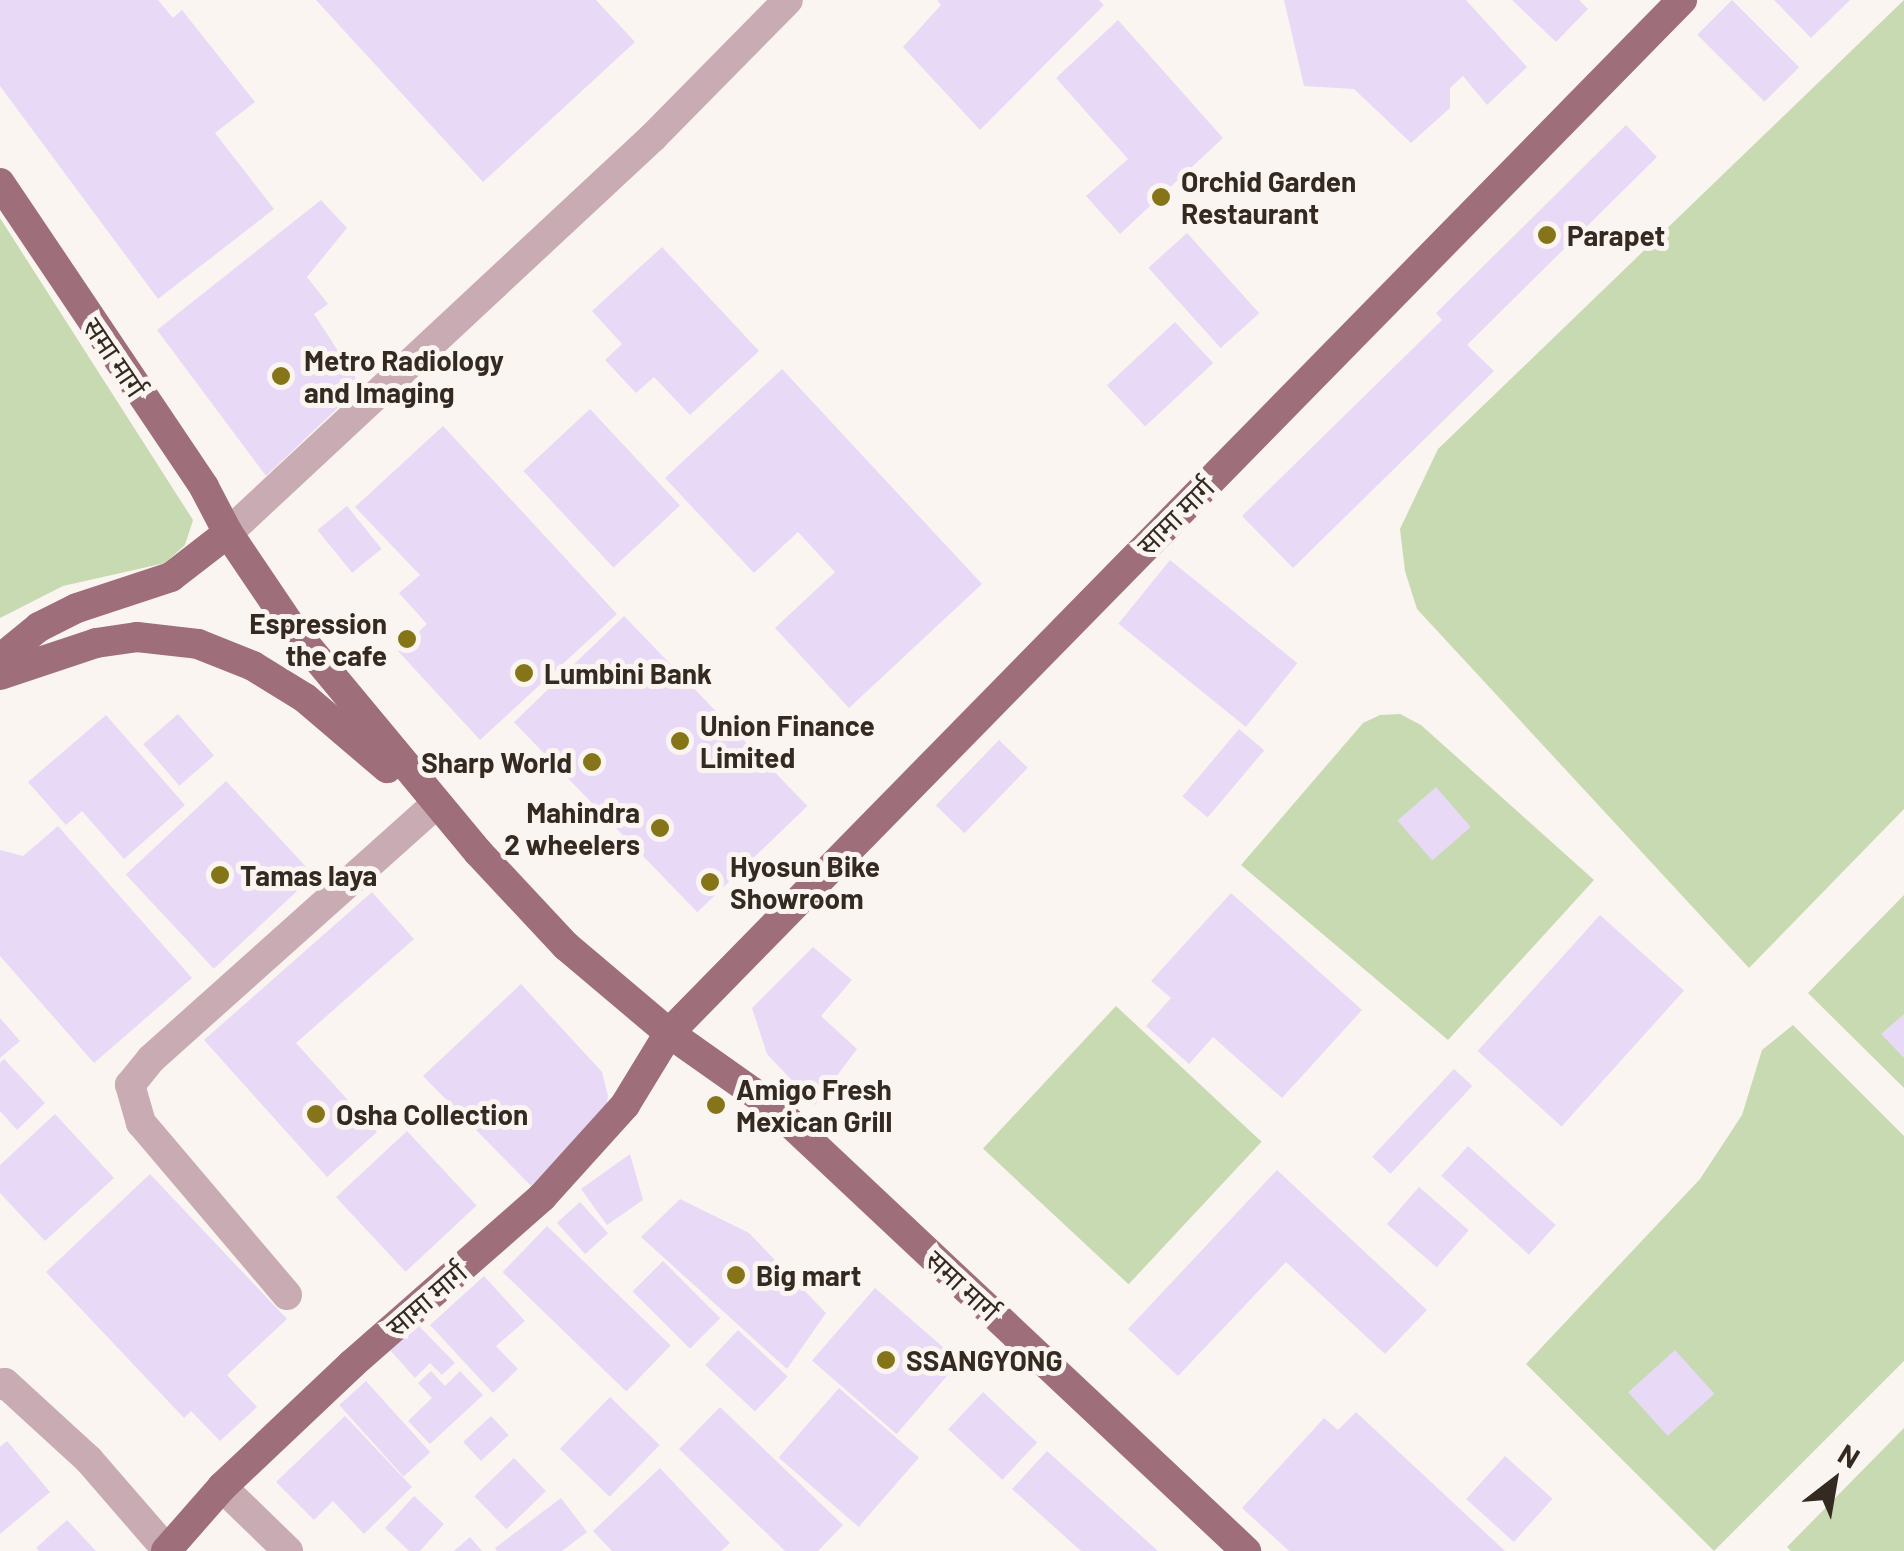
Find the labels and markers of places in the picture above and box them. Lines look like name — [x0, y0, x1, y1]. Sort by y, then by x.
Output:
place label: Orchid Garden Restaurant — [1181, 164, 1356, 230]
marker: Orchid Garden Restaurant — [1150, 186, 1172, 208]
place label: Parapet — [1567, 218, 1665, 252]
marker: Parapet — [1536, 224, 1558, 246]
place label: Metro Radiology and Imaging — [304, 343, 504, 409]
marker: Metro Radiology and Imaging — [268, 363, 294, 389]
place label: Espression the cafe — [249, 606, 387, 672]
marker: Espression the cafe — [396, 628, 418, 650]
place label: Lumbini Bank — [544, 656, 712, 690]
marker: Lumbini Bank — [513, 662, 535, 684]
place label: Union Finance Limited — [700, 708, 875, 774]
marker: Union Finance Limited — [669, 730, 691, 752]
place label: Sharp World — [421, 745, 572, 779]
marker: Sharp World — [581, 751, 603, 773]
place label: Mahindra 2 wheelers — [504, 795, 640, 861]
marker: Mahindra 2 wheelers — [649, 817, 671, 839]
place label: Hyosun Bike Showroom — [730, 849, 880, 915]
place label: Tamas laya — [240, 858, 377, 892]
marker: Tamas laya — [209, 864, 231, 886]
marker: Hyosun Bike Showroom — [699, 871, 721, 893]
place label: Amigo Fresh Mexican Grill — [736, 1072, 892, 1138]
marker: Amigo Fresh Mexican Grill — [705, 1094, 727, 1116]
place label: Osha Collection — [336, 1097, 528, 1131]
marker: Osha Collection — [305, 1103, 327, 1125]
place label: Big mart — [756, 1258, 861, 1292]
marker: Big mart — [725, 1264, 747, 1286]
place label: SSANGYONG — [906, 1343, 1063, 1377]
marker: SSANGYONG — [875, 1349, 897, 1371]

